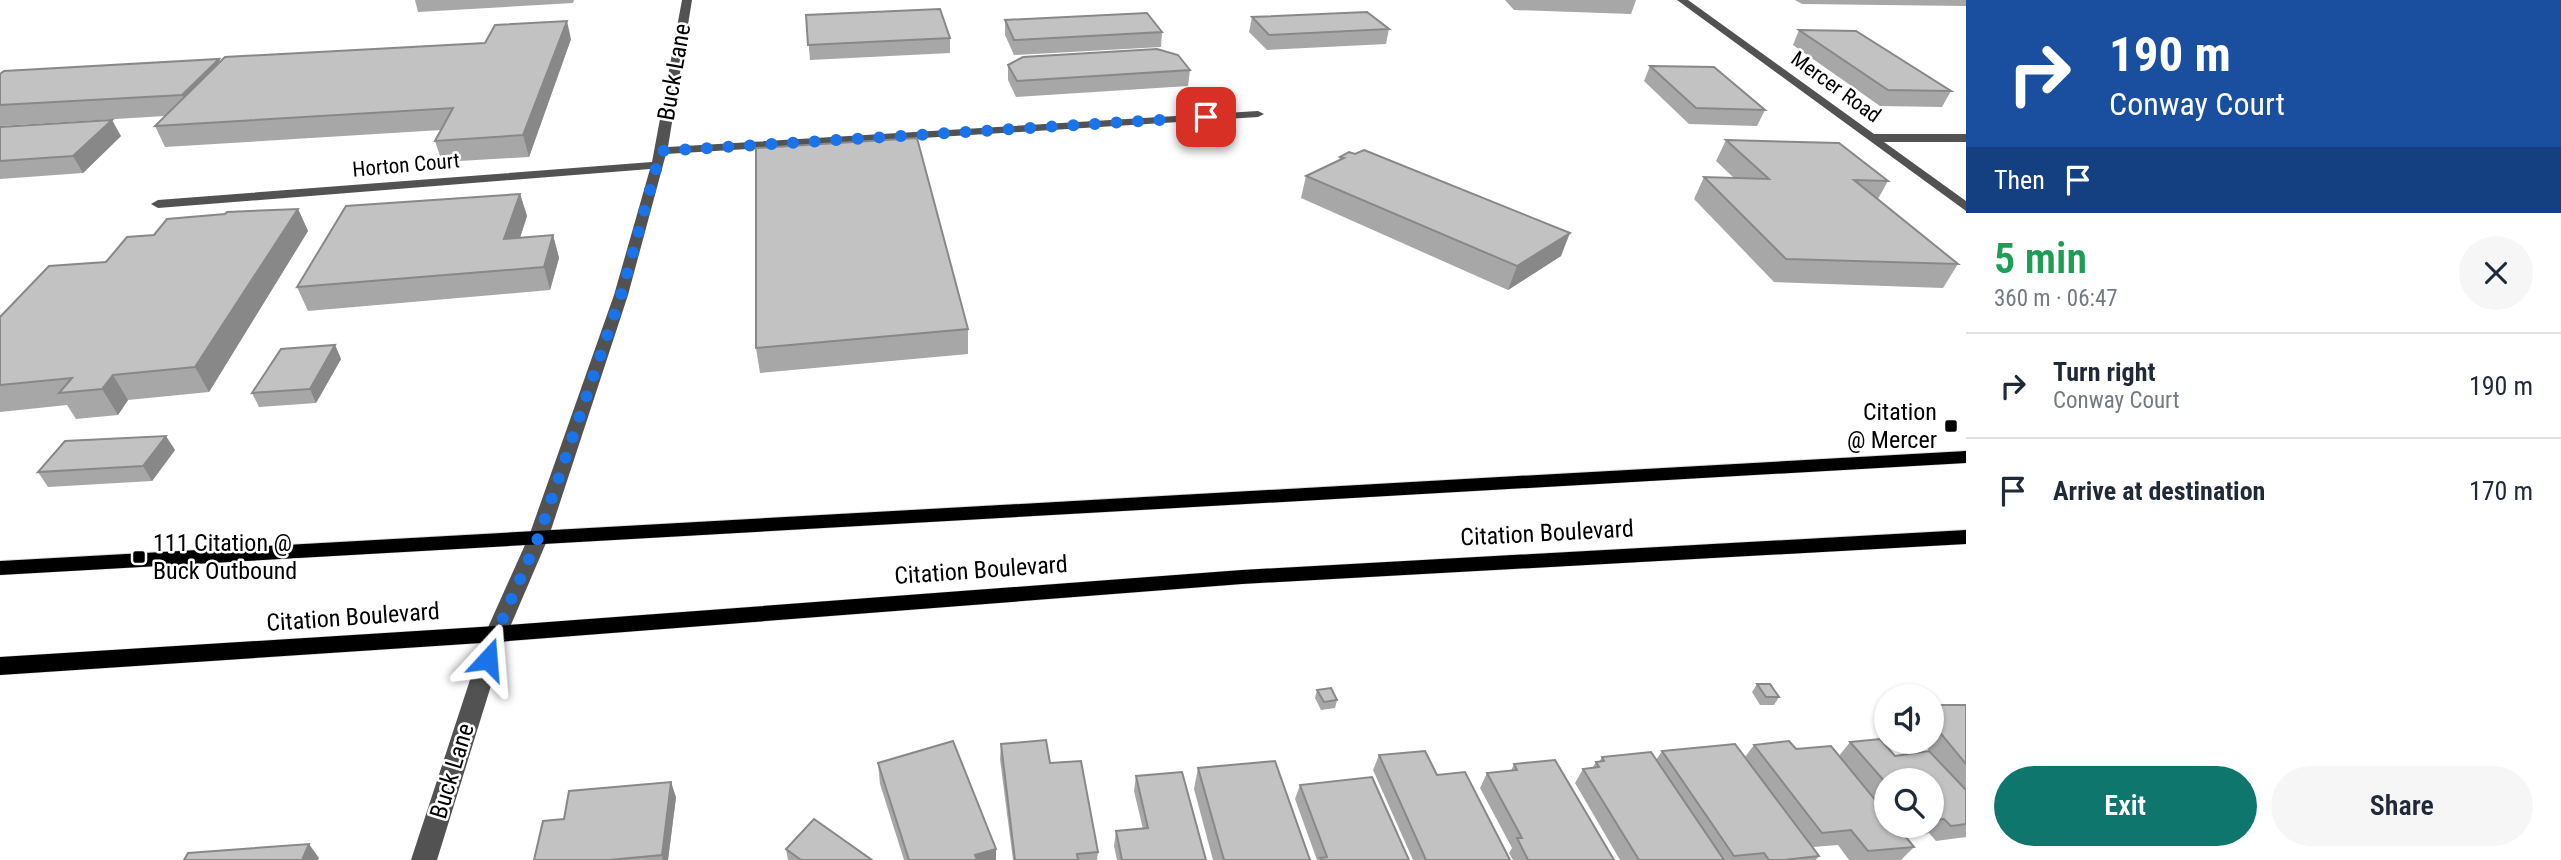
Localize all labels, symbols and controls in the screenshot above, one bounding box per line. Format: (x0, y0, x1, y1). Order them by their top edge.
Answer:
street label: Buck Lane (652, 21, 696, 123)
text: 190 m (2109, 26, 2231, 83)
icon: right (1994, 28, 2085, 119)
street label: Mercer Road (1787, 46, 1885, 128)
text: Conway Court (2109, 85, 2285, 123)
pin (1176, 87, 1236, 147)
icon: arrive (1187, 98, 1225, 136)
street label: Horton Court (351, 148, 461, 182)
icon: arrive (2059, 161, 2097, 199)
text: Then (1994, 165, 2045, 195)
text: 5 min (1994, 234, 2087, 283)
button: close (2459, 236, 2533, 310)
text: 360 m · 06:47 (1994, 285, 2118, 312)
text: Turn right (2053, 357, 2155, 387)
icon: right (1994, 367, 2032, 405)
text: 190 m (2469, 371, 2533, 401)
text: Conway Court (2053, 387, 2179, 414)
place label: Citation @ Mercer (1847, 398, 1937, 454)
marker: Citation @ Mercer (1943, 418, 1959, 434)
icon: arrive (1994, 472, 2032, 510)
text: Arrive at destination (2053, 476, 2265, 506)
text: 170 m (2469, 476, 2533, 506)
street label: Citation Boulevard (1460, 514, 1634, 552)
place label: 111 Citation @ Buck Outbound (153, 529, 297, 585)
marker: 111 Citation @ Buck Outbound (131, 549, 147, 565)
street label: Citation Boulevard (894, 550, 1068, 590)
street label: Citation Boulevard (266, 597, 440, 637)
position arrow (451, 622, 525, 696)
map controls (1874, 684, 1944, 838)
button: sound (1874, 684, 1944, 754)
street label: Buck Lane (424, 720, 480, 822)
button: Exit (1994, 766, 2257, 846)
button: Share (2271, 766, 2533, 846)
button: search (1874, 768, 1944, 838)

